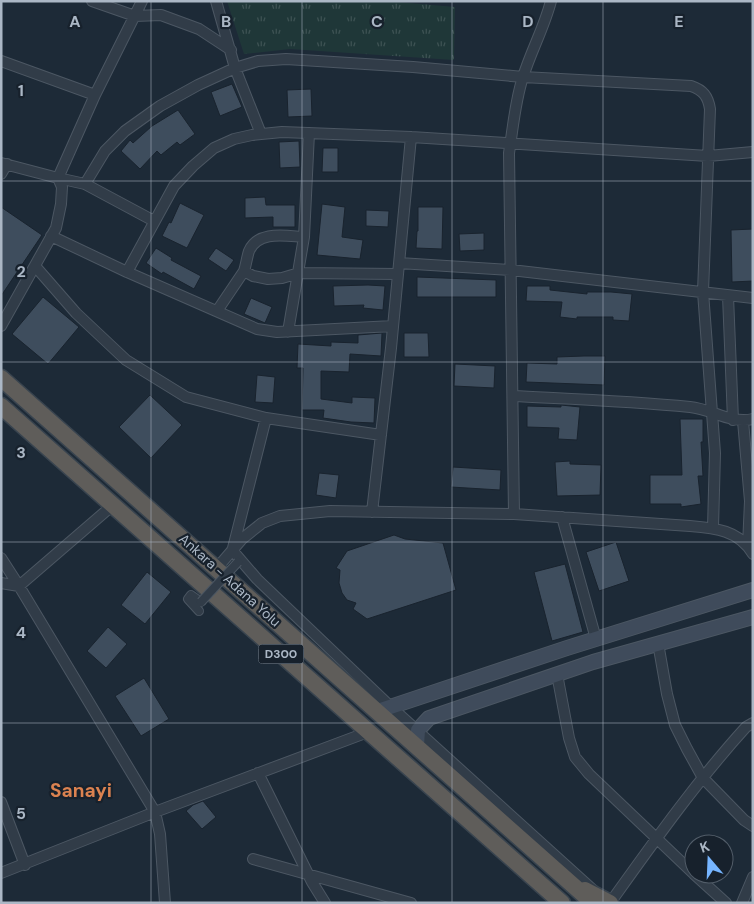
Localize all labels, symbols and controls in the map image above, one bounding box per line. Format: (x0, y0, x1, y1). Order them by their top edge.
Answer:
text: A (69, 11, 81, 32)
text: B (221, 11, 231, 32)
text: C (371, 11, 383, 32)
text: D (522, 11, 534, 32)
text: E (674, 11, 684, 32)
text: 1 (18, 80, 24, 101)
text: 2 (16, 261, 26, 282)
text: 3 (16, 442, 26, 463)
street label: Ankara - Adana Yolu (175, 530, 285, 630)
text: 4 (16, 622, 26, 643)
road number: D300 (258, 644, 304, 664)
district label: Sanayi (50, 778, 112, 803)
text: 5 (16, 803, 26, 824)
north arrow (684, 834, 734, 884)
text: K (698, 837, 712, 857)

